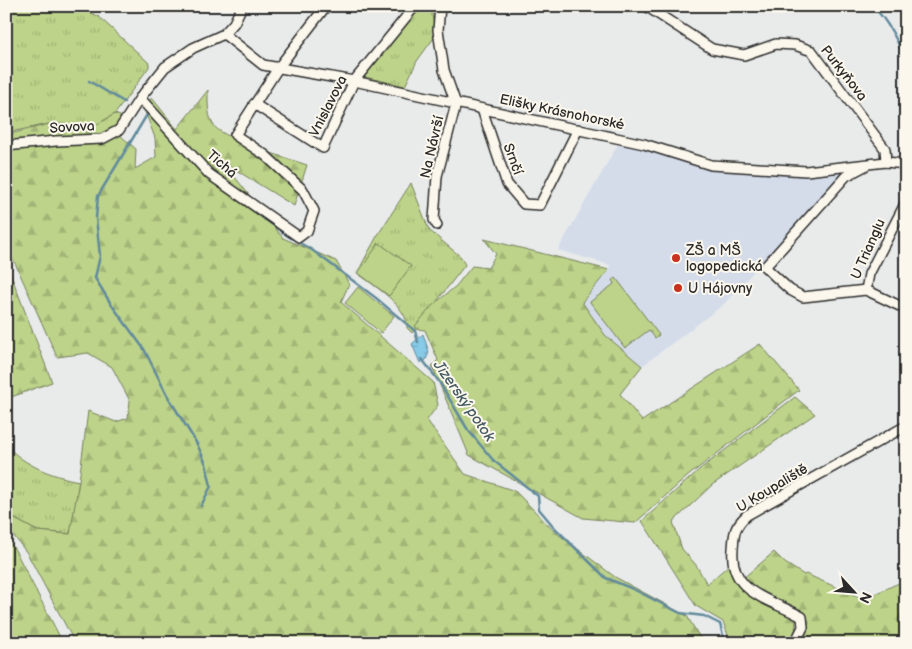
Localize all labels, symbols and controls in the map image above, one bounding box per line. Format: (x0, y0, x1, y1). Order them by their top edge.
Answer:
street label: Purkyňova (817, 42, 871, 104)
street label: Vnislavova (305, 72, 351, 140)
street label: Elišky Krásnohorské (498, 90, 626, 134)
street label: Na Návrší (417, 113, 448, 180)
street label: Sovova (49, 117, 95, 137)
street label: Srnčí (499, 141, 527, 178)
street label: Tichá (203, 146, 241, 182)
street label: U Trianglu (847, 216, 889, 282)
place label: ZŠ a MŠ logopedická (685, 241, 763, 275)
marker: ZŠ a MŠ logopedická (670, 252, 682, 264)
place label: U Hájovny (688, 280, 753, 297)
marker: U Hájovny (672, 282, 684, 294)
water label: Jizerský potok (428, 356, 499, 446)
street label: U Koupaliště (733, 460, 811, 516)
north arrow (830, 566, 880, 616)
text: N (855, 589, 875, 606)

